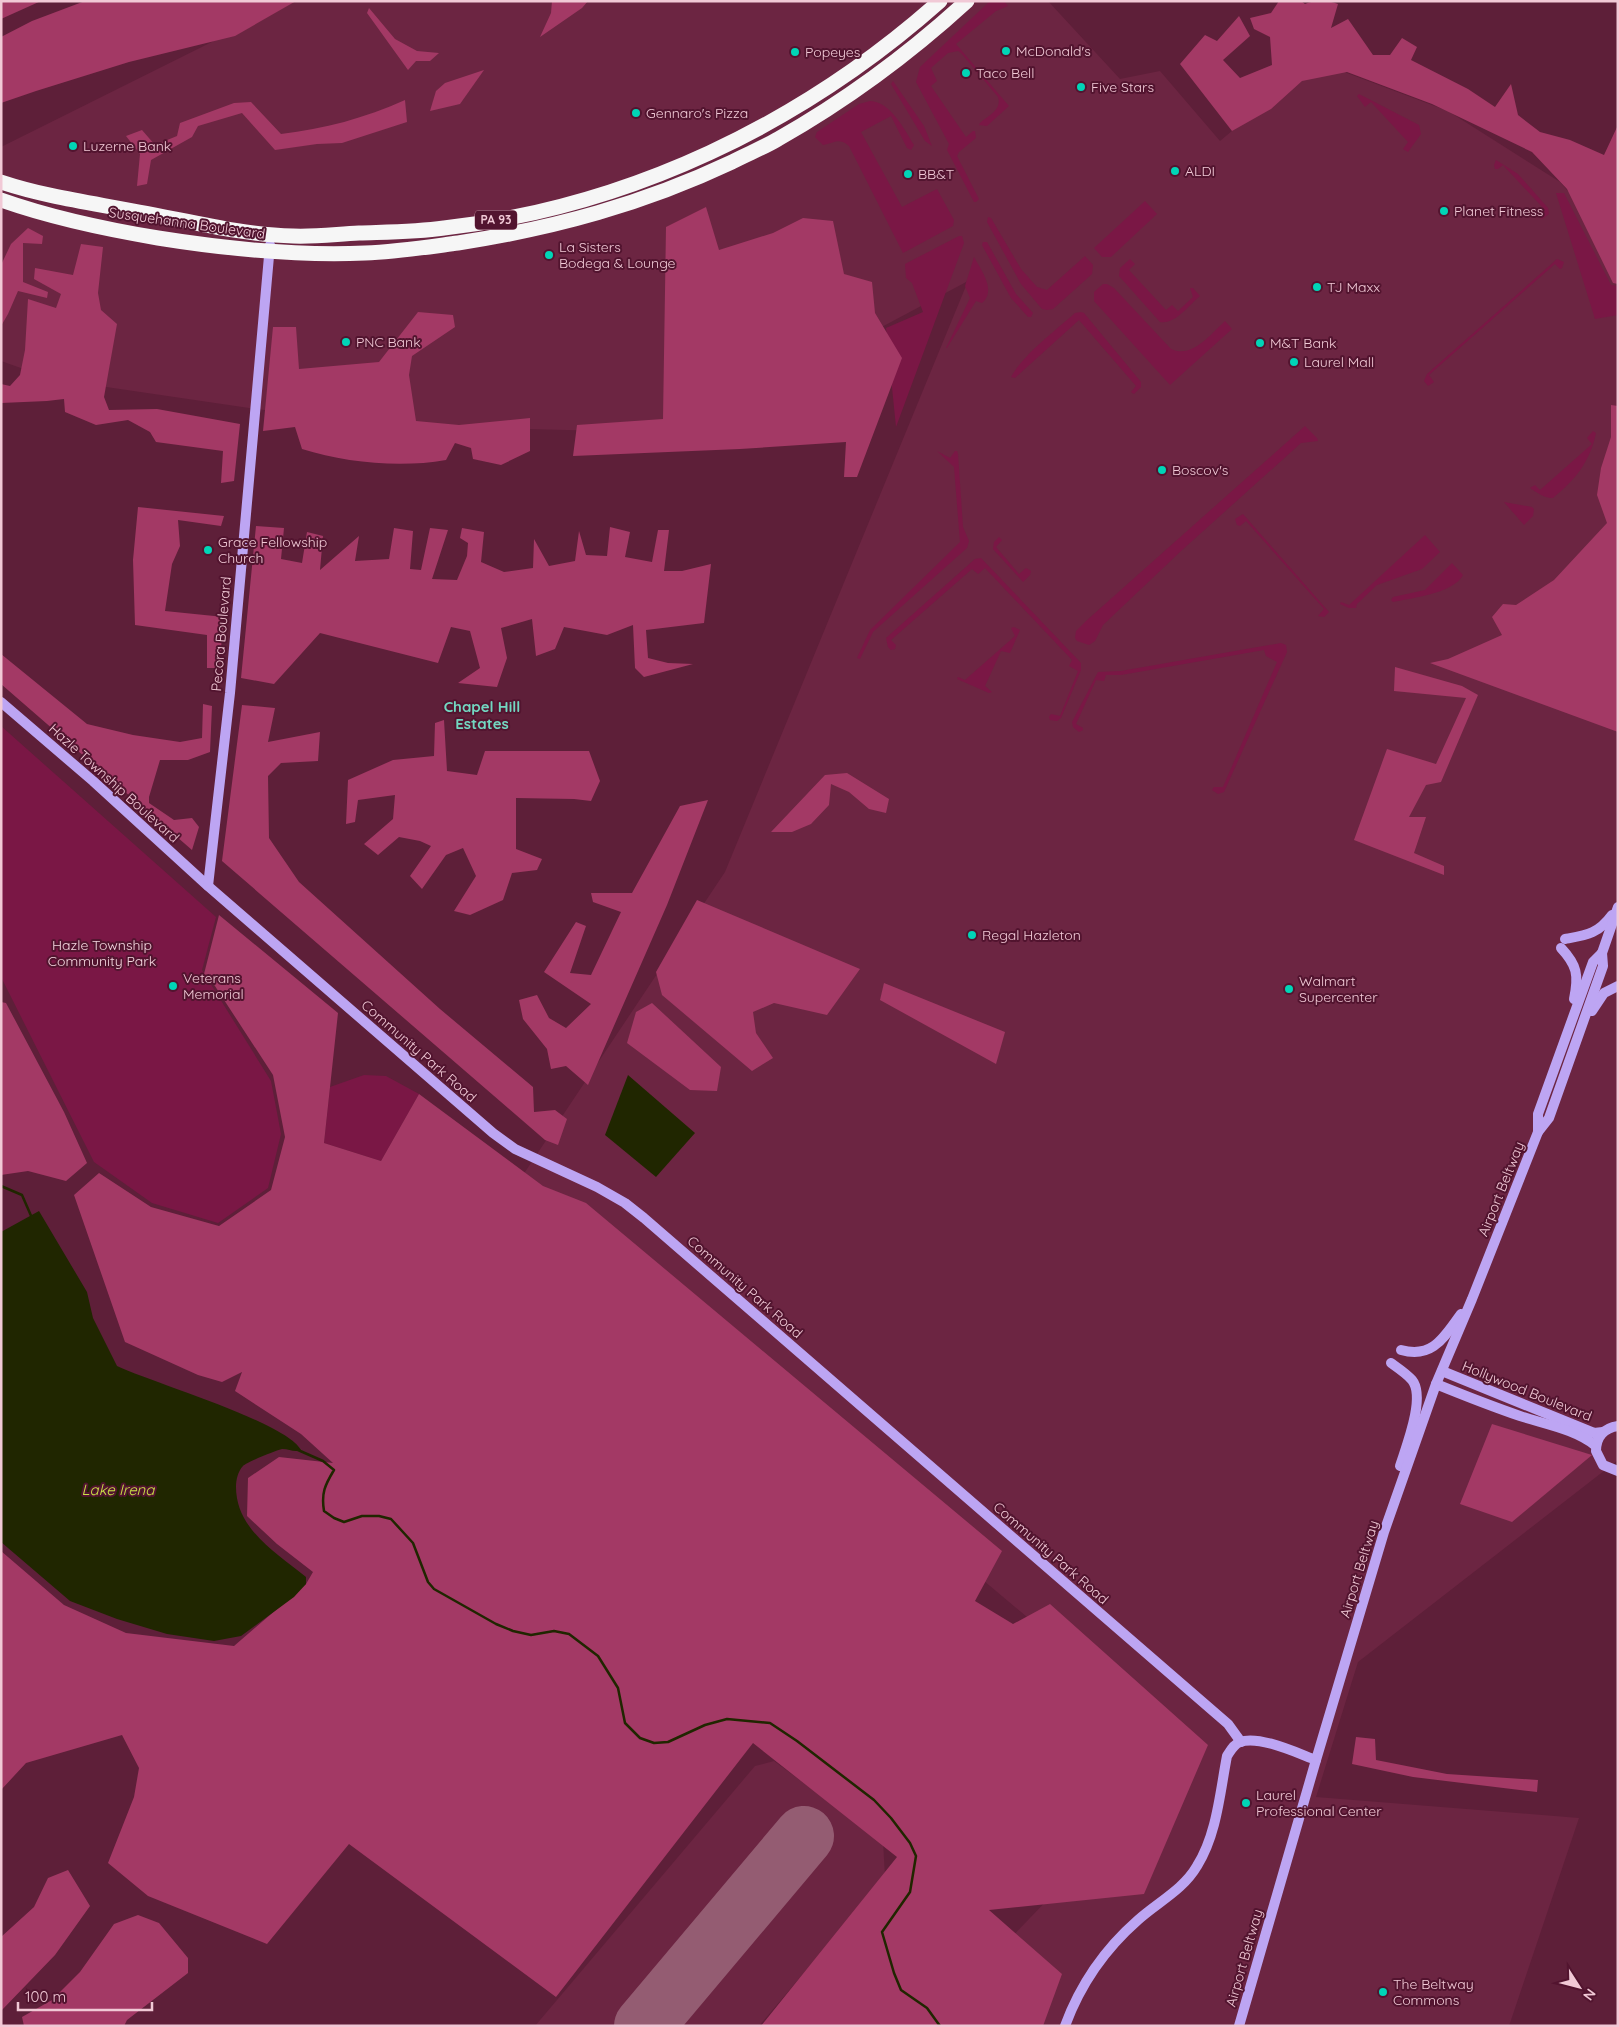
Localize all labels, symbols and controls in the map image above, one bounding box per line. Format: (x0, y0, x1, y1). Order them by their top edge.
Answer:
place label: McDonald's (1016, 42, 1091, 60)
place label: Popeyes (805, 43, 860, 61)
marker: McDonald's (1000, 45, 1012, 57)
marker: Popeyes (789, 46, 801, 58)
place label: Taco Bell (976, 64, 1035, 82)
marker: Taco Bell (960, 67, 972, 79)
place label: Five Stars (1091, 78, 1154, 96)
marker: Five Stars (1075, 81, 1087, 93)
place label: Gennaro's Pizza (646, 104, 748, 122)
marker: Gennaro's Pizza (630, 107, 642, 119)
place label: Luzerne Bank (83, 137, 171, 155)
marker: Luzerne Bank (67, 140, 79, 152)
place label: ALDI (1185, 162, 1215, 180)
place label: BB&T (918, 165, 954, 183)
marker: ALDI (1169, 165, 1181, 177)
marker: BB&T (902, 168, 914, 180)
place label: Planet Fitness (1454, 202, 1543, 220)
street label: Susquehanna Boulevard (108, 203, 266, 243)
marker: Planet Fitness (1438, 205, 1450, 217)
road number: PA 93 (475, 210, 517, 230)
place label: La Sisters Bodega & Lounge (559, 238, 676, 272)
marker: La Sisters Bodega & Lounge (543, 249, 555, 261)
place label: TJ Maxx (1327, 278, 1380, 296)
marker: TJ Maxx (1311, 281, 1323, 293)
place label: PNC Bank (356, 333, 421, 351)
place label: M&T Bank (1270, 334, 1337, 352)
marker: PNC Bank (340, 336, 352, 348)
marker: M&T Bank (1254, 337, 1266, 349)
place label: Laurel Mall (1304, 353, 1374, 371)
marker: Laurel Mall (1288, 356, 1300, 368)
place label: Boscov's (1172, 461, 1228, 479)
marker: Boscov's (1156, 464, 1168, 476)
place label: Grace Fellowship Church (218, 533, 327, 567)
marker: Grace Fellowship Church (202, 544, 214, 556)
street label: Pecora Boulevard (207, 576, 235, 692)
district label: Chapel Hill Estates (444, 697, 520, 733)
street label: Hazle Township Boulevard (45, 720, 183, 846)
place label: Regal Hazleton (982, 926, 1081, 944)
marker: Regal Hazleton (966, 929, 978, 941)
park label: Hazle Township Community Park (48, 936, 156, 970)
place label: Veterans Memorial (183, 969, 244, 1003)
place label: Walmart Supercenter (1299, 972, 1378, 1006)
marker: Veterans Memorial (167, 980, 179, 992)
marker: Walmart Supercenter (1283, 983, 1295, 995)
street label: Community Park Road (358, 996, 480, 1106)
street label: Airport Beltway (1474, 1139, 1528, 1239)
street label: Community Park Road (684, 1232, 806, 1342)
street label: Hollywood Boulevard (1459, 1357, 1595, 1425)
water label: Lake Irena (82, 1480, 155, 1499)
street label: Community Park Road (990, 1498, 1112, 1608)
street label: Airport Beltway (1336, 1518, 1382, 1620)
place label: Laurel Professional Center (1256, 1786, 1382, 1820)
marker: Laurel Professional Center (1240, 1797, 1252, 1809)
street label: Airport Beltway (1221, 1907, 1267, 2009)
north arrow (1554, 1962, 1604, 2012)
place label: The Beltway Commons (1393, 1975, 1474, 2009)
scale bar (18, 1980, 151, 2012)
text: N (1579, 1985, 1600, 2004)
marker: The Beltway Commons (1377, 1986, 1389, 1998)
text: 100 m (25, 1987, 66, 2006)

